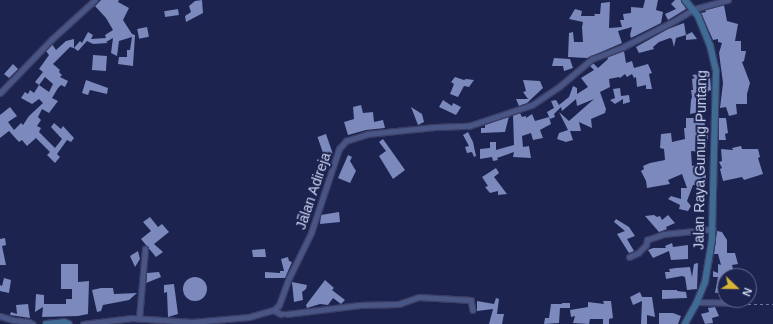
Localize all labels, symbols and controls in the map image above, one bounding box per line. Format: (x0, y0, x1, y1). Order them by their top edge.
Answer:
street label: Jalan Raya Gunung Puntang (690, 70, 710, 250)
street label: Jalan Adireja (292, 150, 334, 232)
north arrow (717, 268, 757, 308)
text: N (740, 286, 754, 298)

